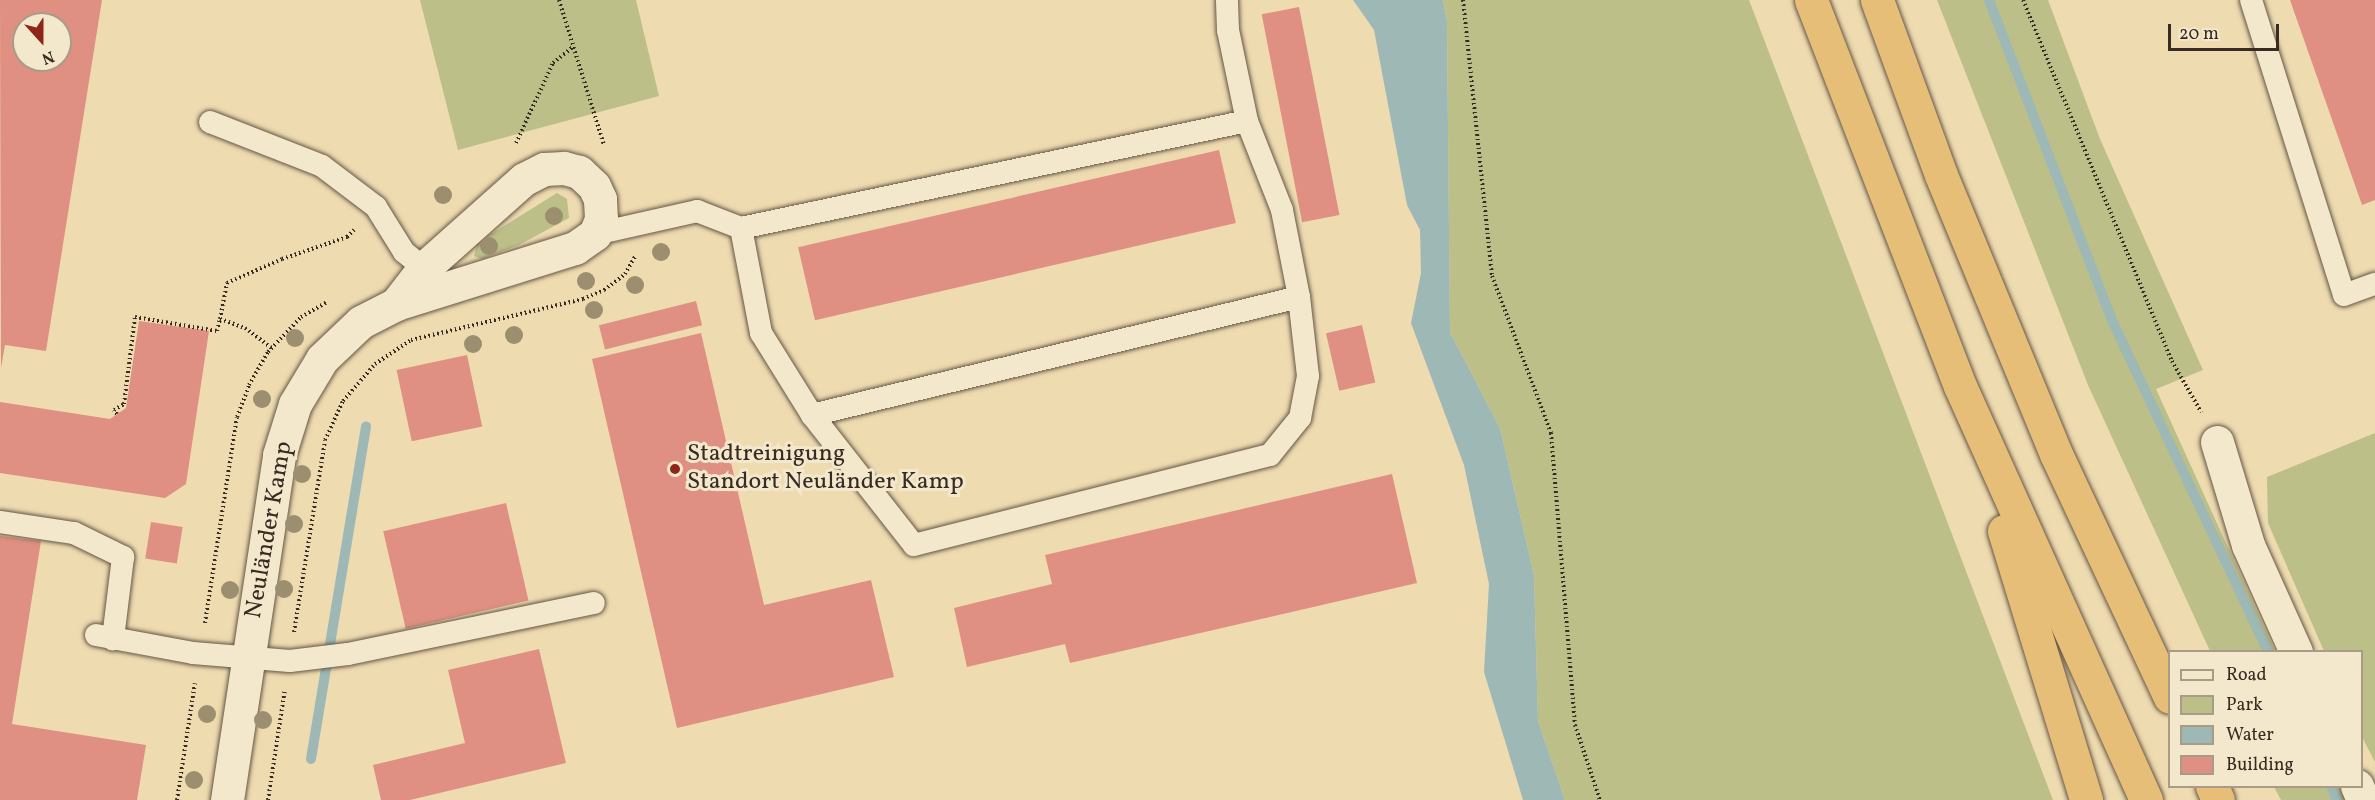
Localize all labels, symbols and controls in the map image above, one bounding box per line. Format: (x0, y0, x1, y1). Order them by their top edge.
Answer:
north arrow (12, 12, 72, 72)
scale bar (2171, 12, 2282, 50)
text: 20 m (2179, 22, 2219, 47)
text: N (38, 45, 57, 69)
street label: Neuländer Kamp (240, 439, 300, 621)
place label: Stadtreinigung Standort Neuländer Kamp (687, 441, 964, 497)
marker: Stadtreinigung Standort Neuländer Kamp (668, 462, 682, 476)
legend (2168, 650, 2363, 788)
text: Road (2226, 663, 2267, 688)
text: Park (2226, 693, 2263, 718)
text: Water (2226, 723, 2274, 748)
text: Building (2226, 753, 2294, 778)

